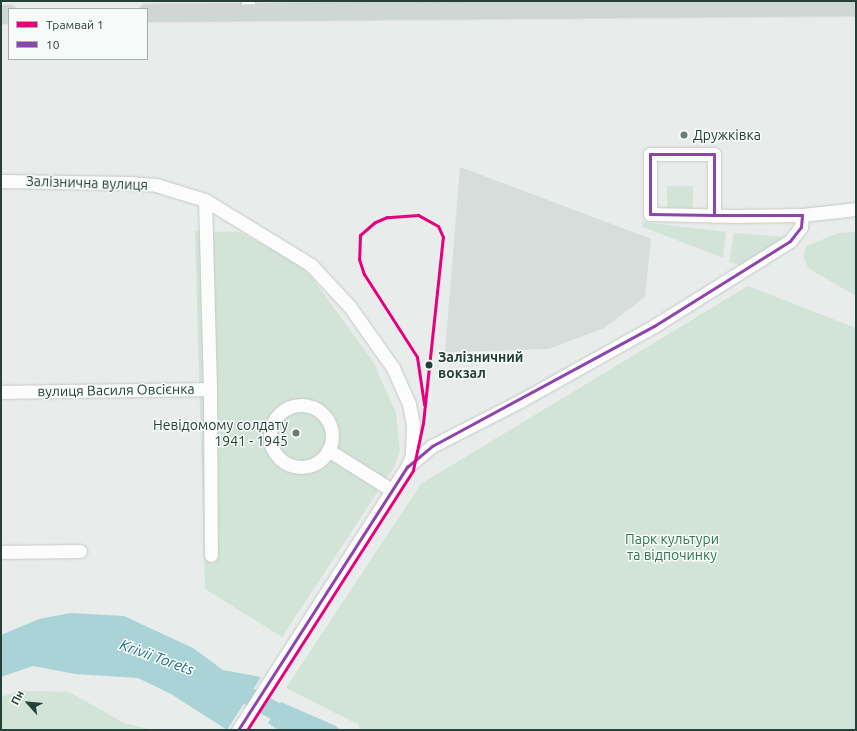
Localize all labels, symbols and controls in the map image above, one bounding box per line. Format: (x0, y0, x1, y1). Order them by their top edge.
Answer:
legend (8, 8, 148, 60)
text: Трамвай 1 (46, 18, 104, 31)
text: 10 (46, 38, 60, 51)
place label: Дружківка (693, 127, 761, 143)
marker: Дружківка (678, 129, 690, 141)
street label: Залізнична вулиця (26, 172, 148, 194)
place label: Залізничний вокзал (438, 349, 523, 382)
marker: Залізничний вокзал (423, 359, 435, 371)
street label: вулиця Василя Овсієнка (37, 380, 195, 400)
place label: Невідомому солдату 1941 - 1945 (153, 417, 288, 450)
marker: Невідомому солдату 1941 - 1945 (291, 428, 301, 438)
park label: Парк культури та відпочинку (625, 531, 719, 564)
water label: Krivii Torets (117, 635, 197, 679)
north arrow (8, 683, 48, 723)
text: Пн (9, 688, 26, 707)

